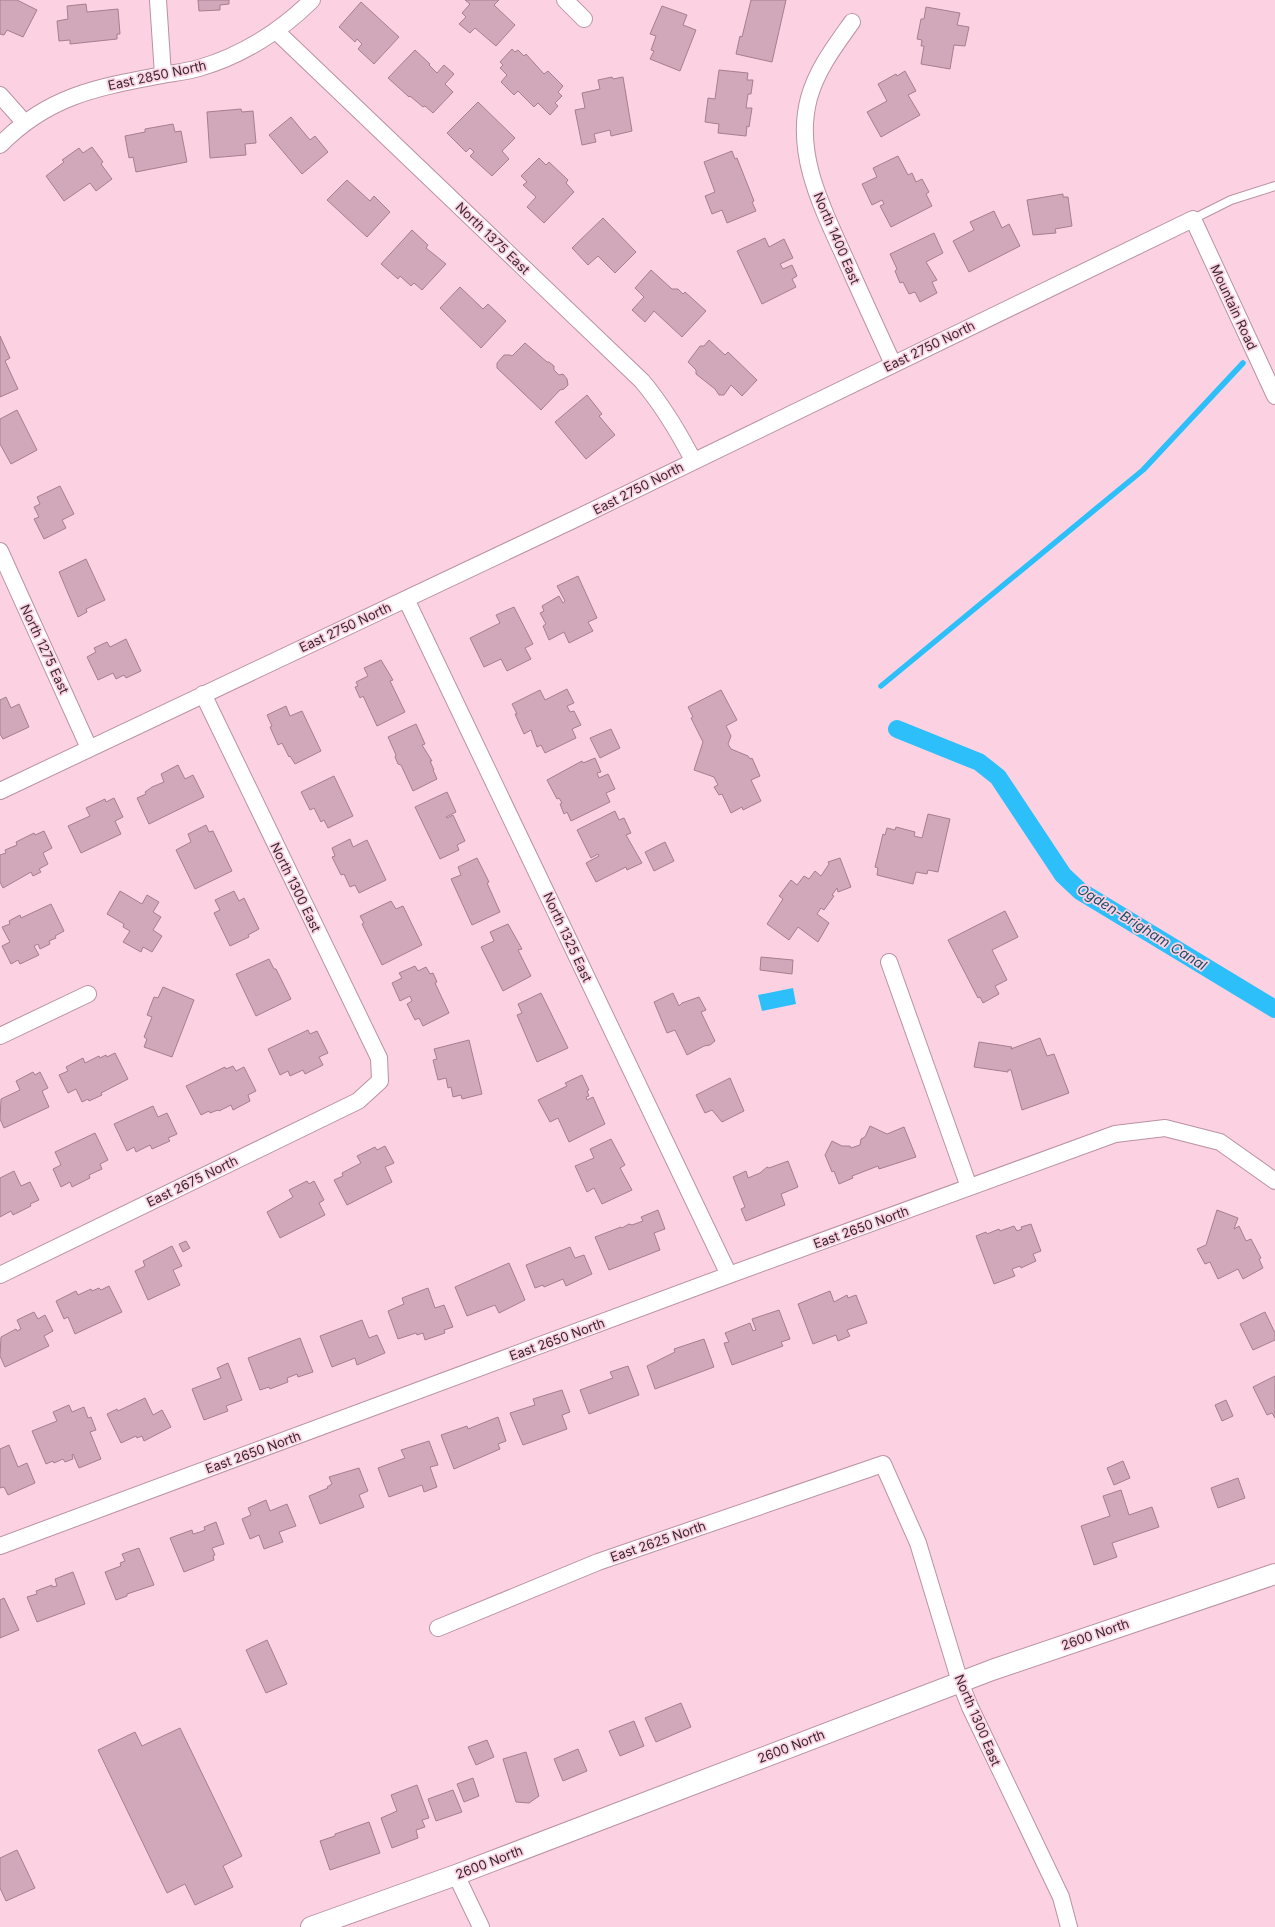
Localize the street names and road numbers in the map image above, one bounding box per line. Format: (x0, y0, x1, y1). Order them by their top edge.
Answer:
street label: East 2850 North (106, 57, 208, 93)
street label: North 1400 East (810, 190, 864, 286)
street label: North 1375 East (453, 199, 533, 277)
street label: Mountain Road (1207, 262, 1261, 352)
street label: East 2750 North (881, 317, 977, 375)
street label: East 2750 North (590, 458, 686, 518)
street label: East 2750 North (297, 599, 393, 655)
street label: North 1275 East (17, 602, 73, 696)
street label: North 1300 East (267, 840, 325, 934)
street label: North 1325 East (540, 890, 596, 984)
street label: East 2675 North (144, 1152, 240, 1210)
street label: East 2650 North (811, 1202, 911, 1252)
street label: East 2650 North (507, 1314, 607, 1364)
street label: East 2650 North (203, 1427, 303, 1477)
street label: East 2625 North (608, 1517, 708, 1565)
street label: 2600 North (1059, 1615, 1131, 1653)
street label: North 1300 East (952, 1672, 1004, 1768)
street label: 2600 North (755, 1726, 827, 1766)
street label: 2600 North (453, 1842, 525, 1882)

